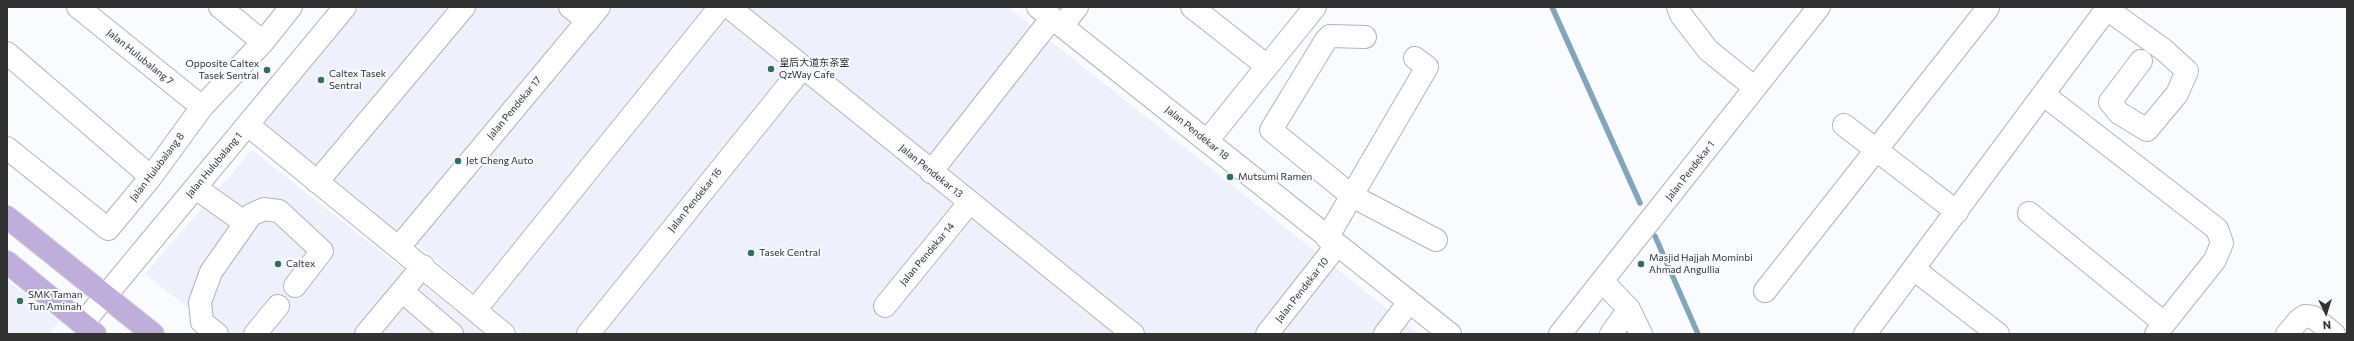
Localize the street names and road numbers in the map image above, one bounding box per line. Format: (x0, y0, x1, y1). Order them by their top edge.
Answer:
street label: Jalan Hulubalang 7 (104, 27, 176, 87)
street label: Jalan Pendekar 17 (484, 74, 544, 142)
street label: Jalan Pendekar 18 (1163, 104, 1231, 162)
street label: Jalan Hulubalang 8 (127, 130, 187, 204)
street label: Jalan Hulubalang 1 (183, 130, 245, 200)
street label: Jalan Pendekar 1 (1663, 139, 1717, 203)
street label: Jalan Pendekar 13 (897, 142, 965, 200)
street label: Jalan Pendekar 16 (666, 166, 724, 234)
street label: Jalan Pendekar 14 (897, 220, 957, 288)
street label: Jalan Pendekar 10 (1273, 255, 1331, 325)

